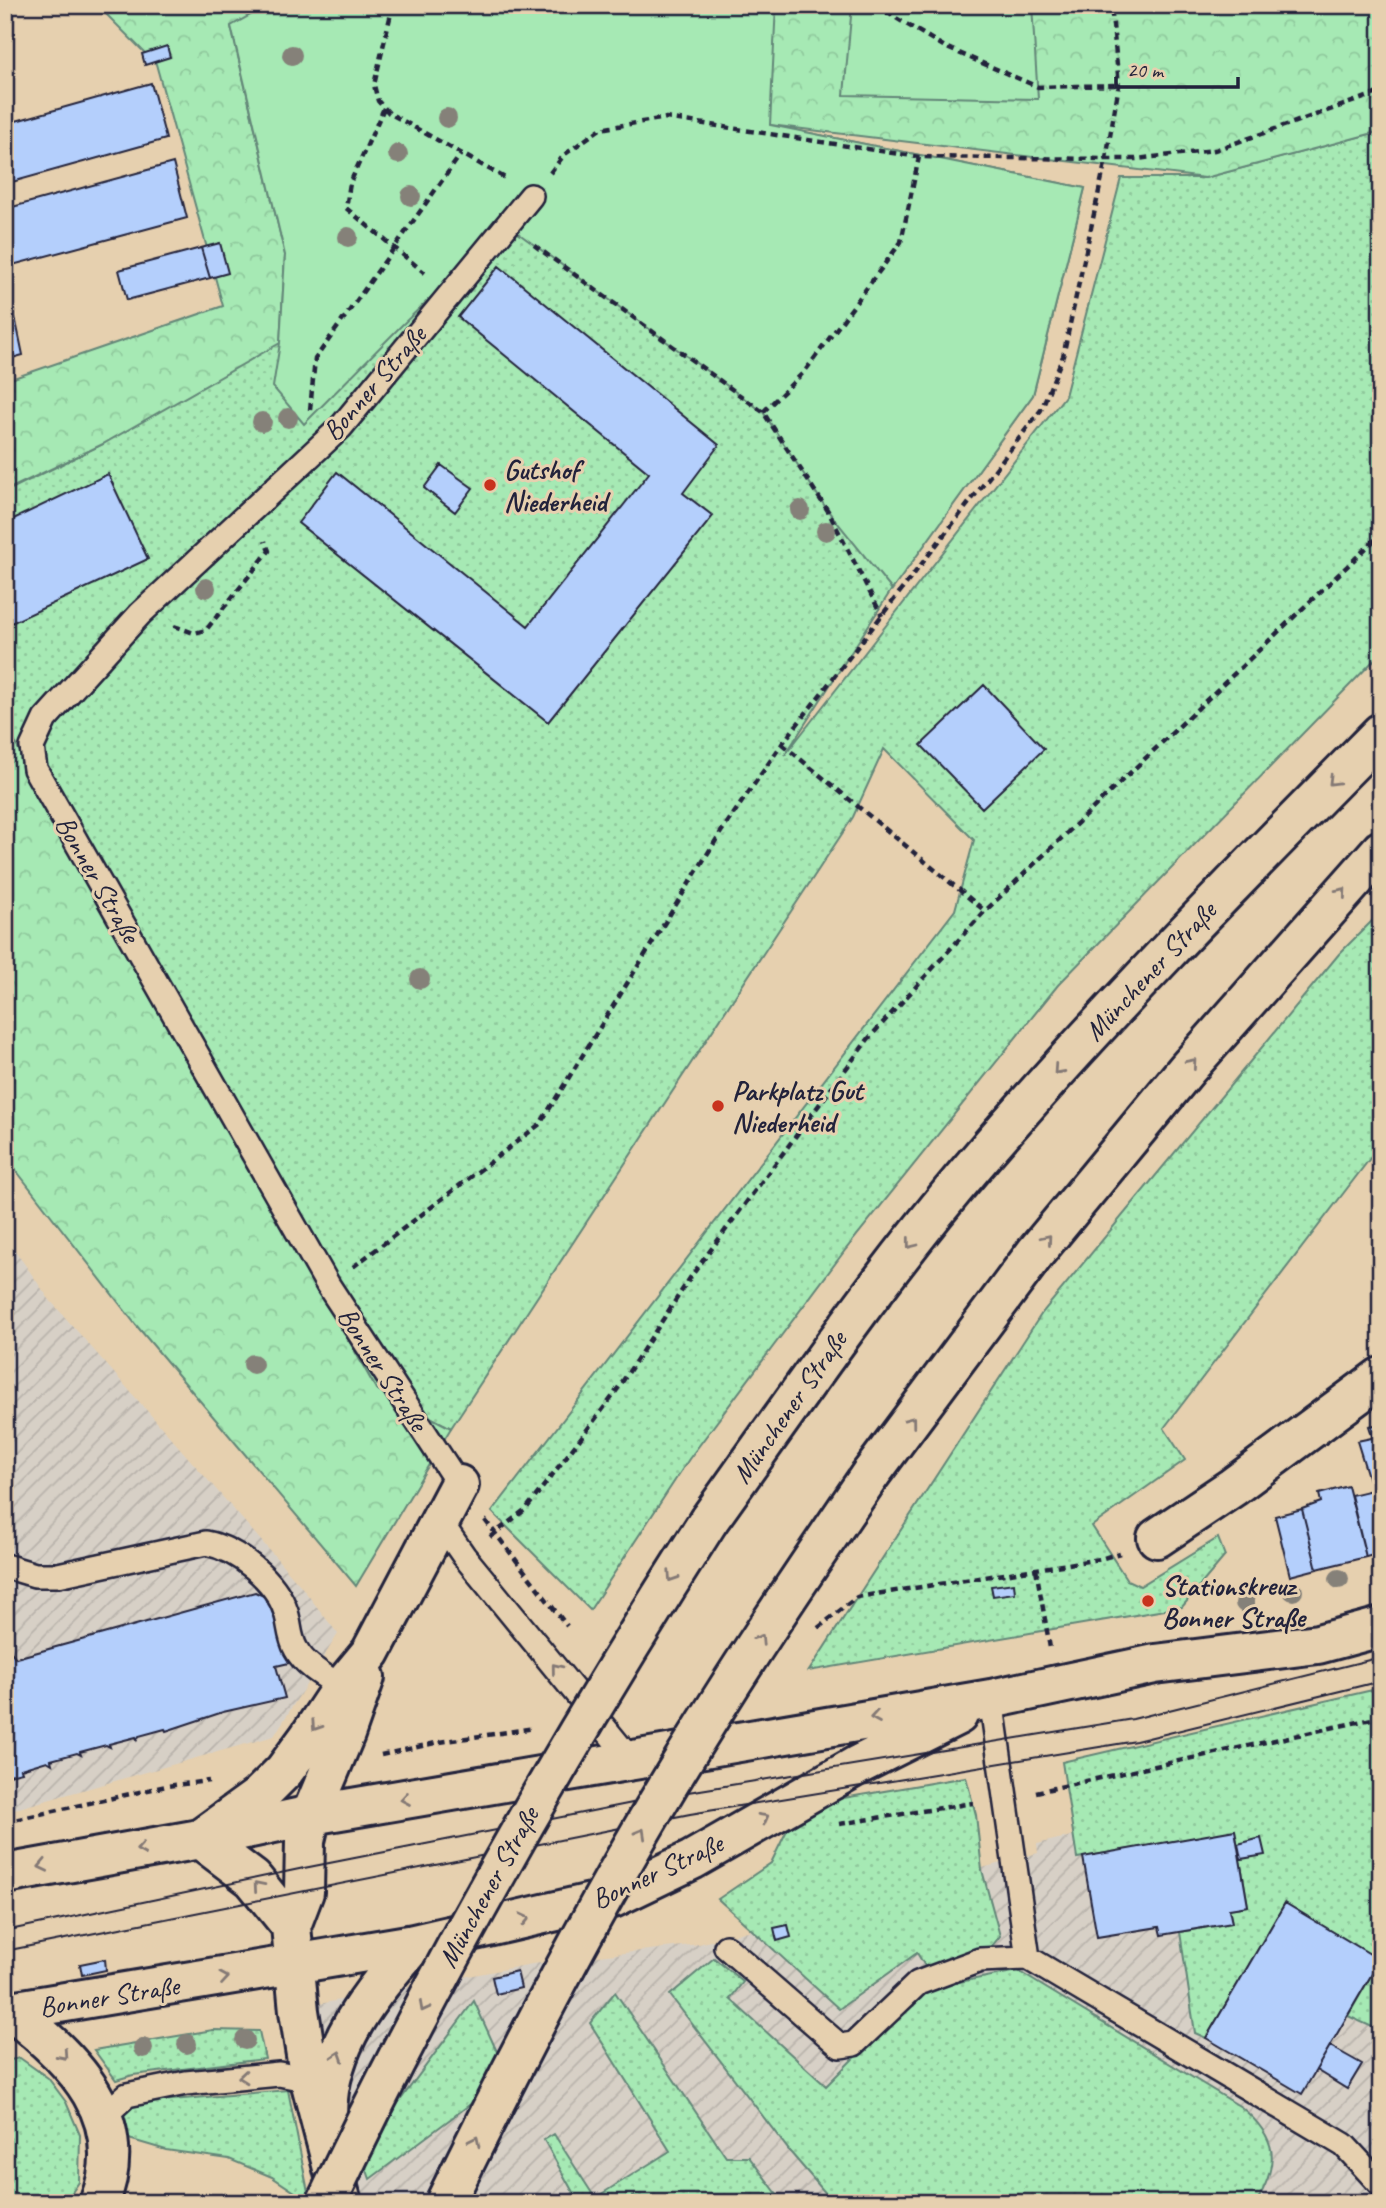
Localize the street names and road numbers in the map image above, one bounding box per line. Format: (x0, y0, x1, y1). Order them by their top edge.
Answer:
street label: Bonner Straße (315, 317, 435, 448)
street label: Bonner Straße (48, 809, 149, 950)
street label: Münchener Straße (1077, 893, 1225, 1048)
street label: Bonner Straße (330, 1300, 437, 1439)
street label: Münchener Straße (724, 1323, 855, 1490)
street label: Münchener Straße (430, 1799, 547, 1973)
street label: Bonner Straße (586, 1825, 730, 1917)
street label: Bonner Straße (37, 1967, 183, 2024)

